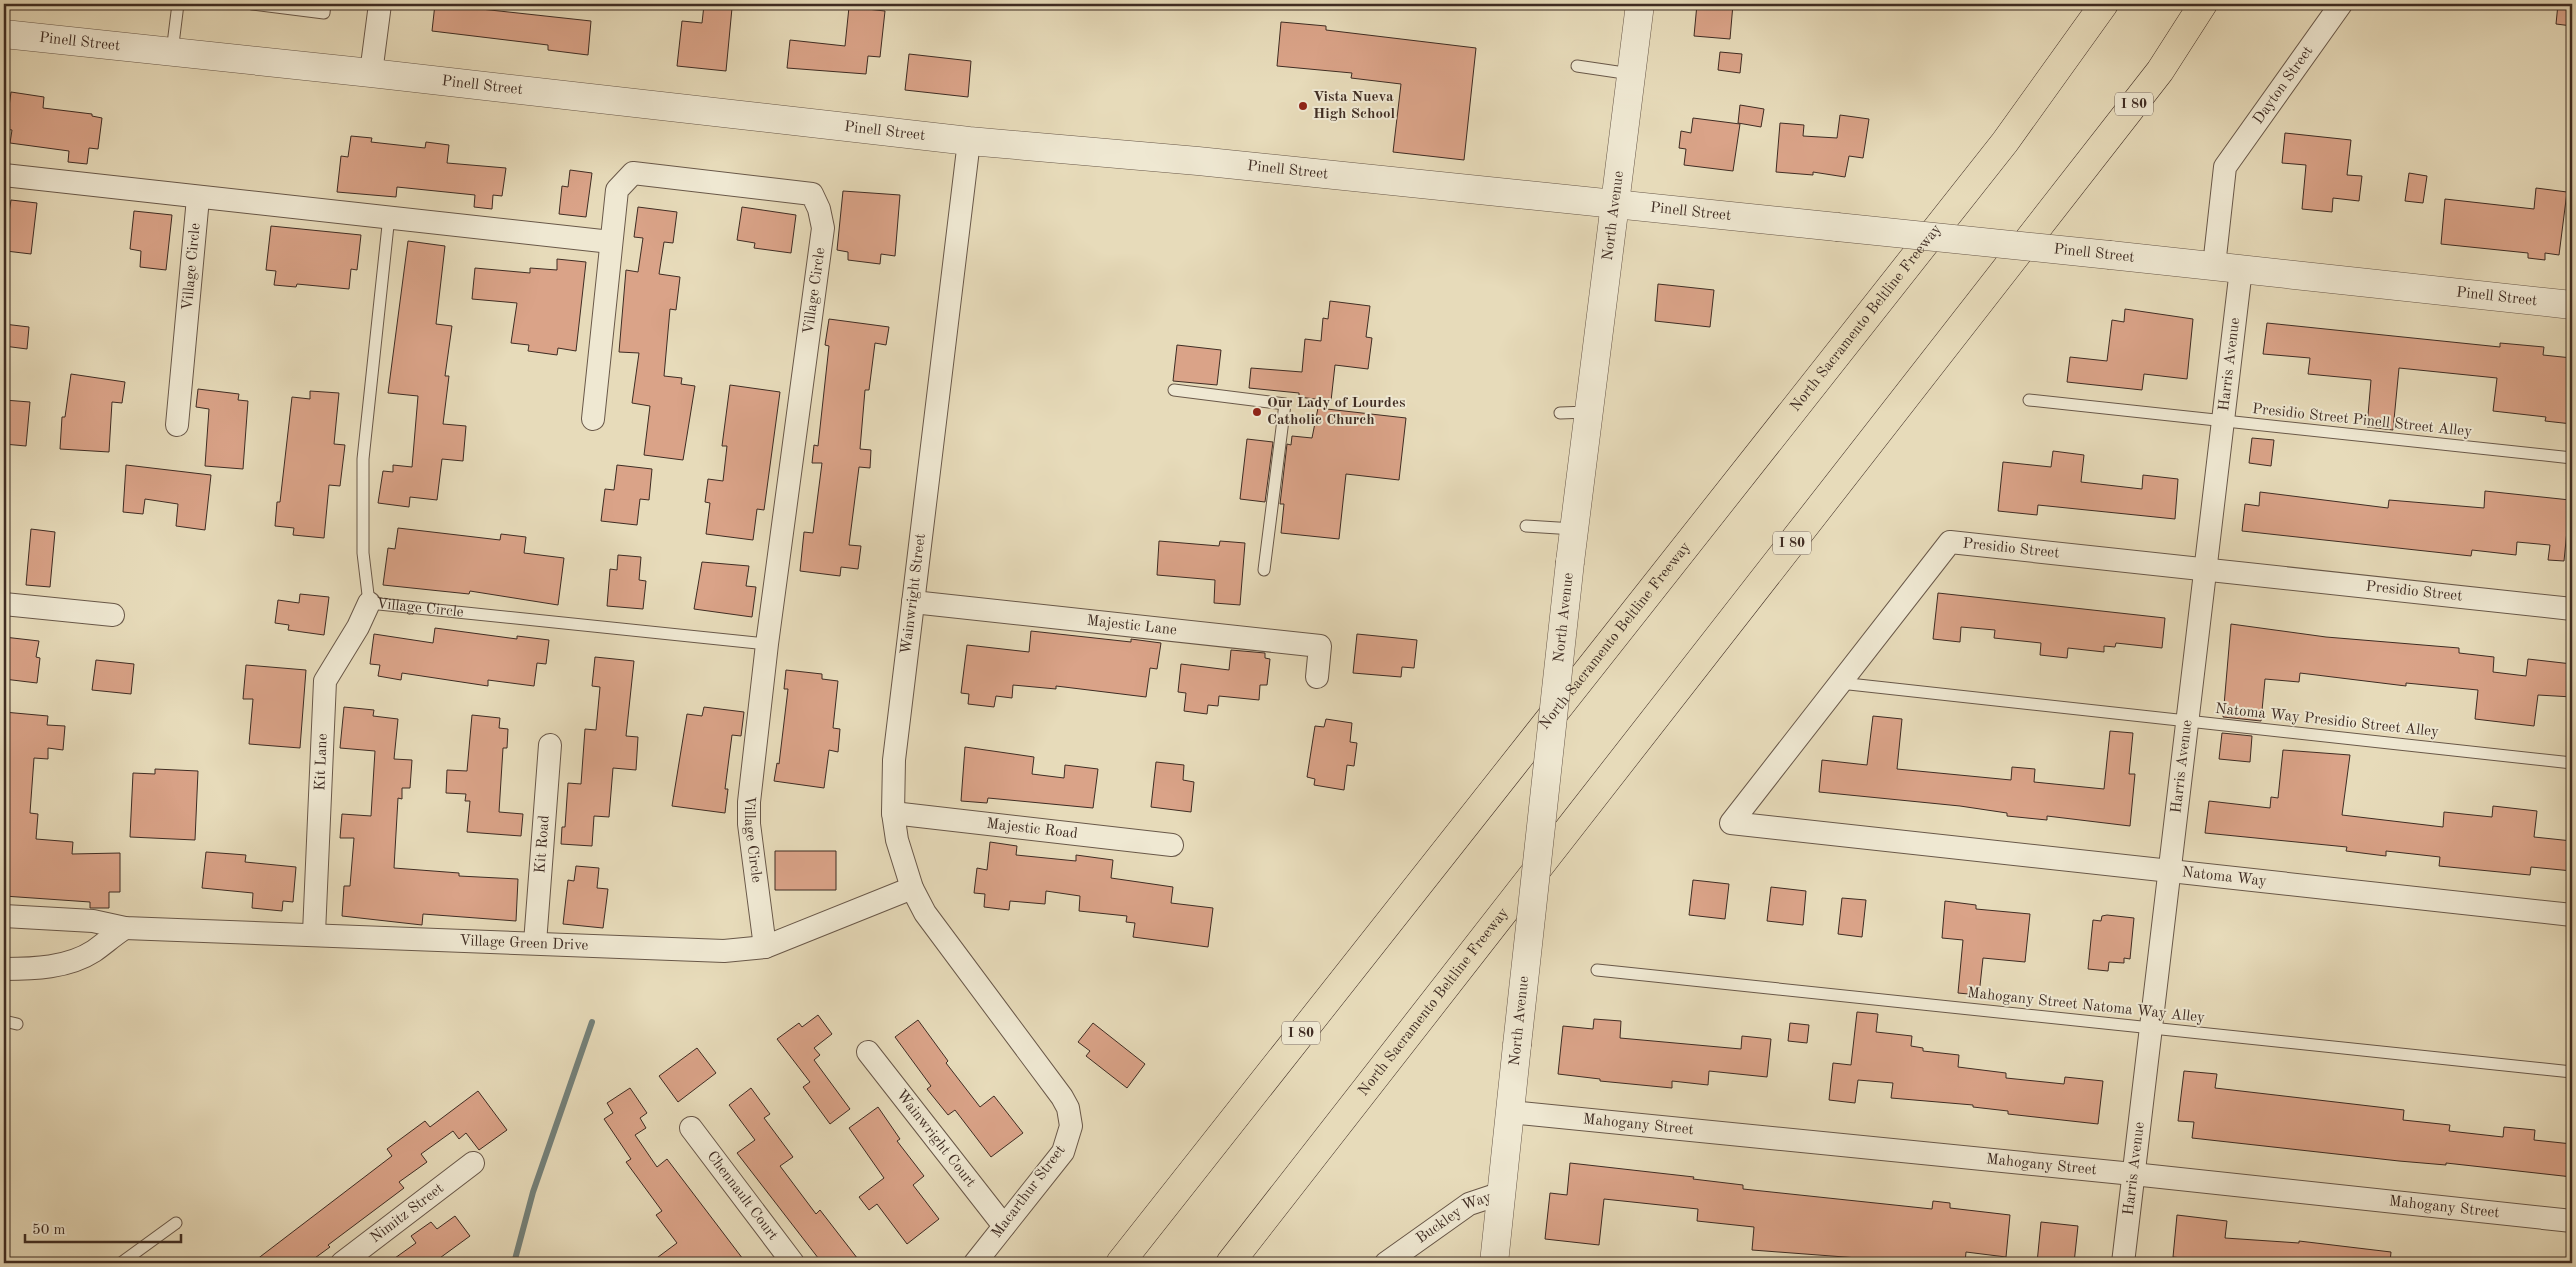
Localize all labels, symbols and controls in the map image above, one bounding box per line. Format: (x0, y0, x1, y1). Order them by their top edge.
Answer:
street label: Pinell Street (38, 30, 121, 54)
street label: Dayton Street (2251, 44, 2316, 127)
street label: Pinell Street (441, 74, 524, 98)
place label: Vista Nueva High School (1313, 90, 1396, 122)
road number: I 80 (2115, 92, 2153, 116)
marker: Vista Nueva High School (1297, 100, 1309, 112)
street label: Pinell Street (843, 119, 926, 143)
street label: Pinell Street (1246, 159, 1329, 182)
street label: North Avenue (1600, 170, 1627, 262)
street label: Pinell Street (1649, 200, 1732, 224)
street label: Village Circle (180, 222, 203, 311)
street label: North Sacramento Beltline Freeway (1788, 222, 1944, 414)
street label: Pinell Street (2053, 242, 2135, 266)
street label: Village Circle (801, 247, 829, 335)
street label: Pinell Street (2455, 285, 2538, 309)
street label: Harris Avenue (2217, 317, 2243, 412)
place label: Our Lady of Lourdes Catholic Church (1267, 396, 1405, 428)
street label: Presidio Street Pinell Street Alley (2251, 402, 2473, 440)
marker: Our Lady of Lourdes Catholic Church (1251, 406, 1263, 418)
road number: I 80 (1773, 532, 1811, 554)
street label: Wainwright Street (899, 533, 929, 655)
street label: Presidio Street (1962, 536, 2060, 562)
street label: North Sacramento Beltline Freeway (1537, 539, 1693, 732)
street label: North Avenue (1552, 572, 1576, 663)
street label: Presidio Street (2365, 579, 2463, 605)
street label: Village Circle (376, 596, 464, 620)
street label: Majestic Lane (1086, 613, 1178, 638)
street label: Natoma Way Presidio Street Alley (2214, 702, 2440, 740)
street label: Harris Avenue (2169, 719, 2195, 814)
street label: Kit Lane (313, 733, 330, 791)
street label: Village Circle (741, 795, 764, 884)
street label: Kit Road (533, 814, 552, 874)
street label: Majestic Road (986, 816, 1079, 842)
street label: Natoma Way (2181, 865, 2267, 889)
street label: North Sacramento Beltline Freeway (1356, 905, 1511, 1099)
street label: Village Green Drive (459, 933, 589, 953)
street label: North Avenue (1508, 975, 1532, 1067)
street label: Mahogany Street Natoma Way Alley (1966, 986, 2206, 1026)
road number: I 80 (1282, 1021, 1320, 1044)
street label: Wainwright Court (893, 1087, 978, 1190)
street label: Mahogany Street (1582, 1112, 1694, 1138)
street label: Harris Avenue (2121, 1121, 2147, 1216)
street label: Macarthur Street (989, 1143, 1069, 1241)
street label: Chennault Court (704, 1148, 781, 1243)
street label: Mahogany Street (1985, 1152, 2097, 1178)
street label: Nimitz Street (368, 1181, 447, 1246)
street label: Buckley Way (1414, 1190, 1493, 1246)
street label: Mahogany Street (2388, 1194, 2500, 1221)
scale bar (25, 1212, 181, 1244)
text: 50 m (32, 1223, 66, 1238)

